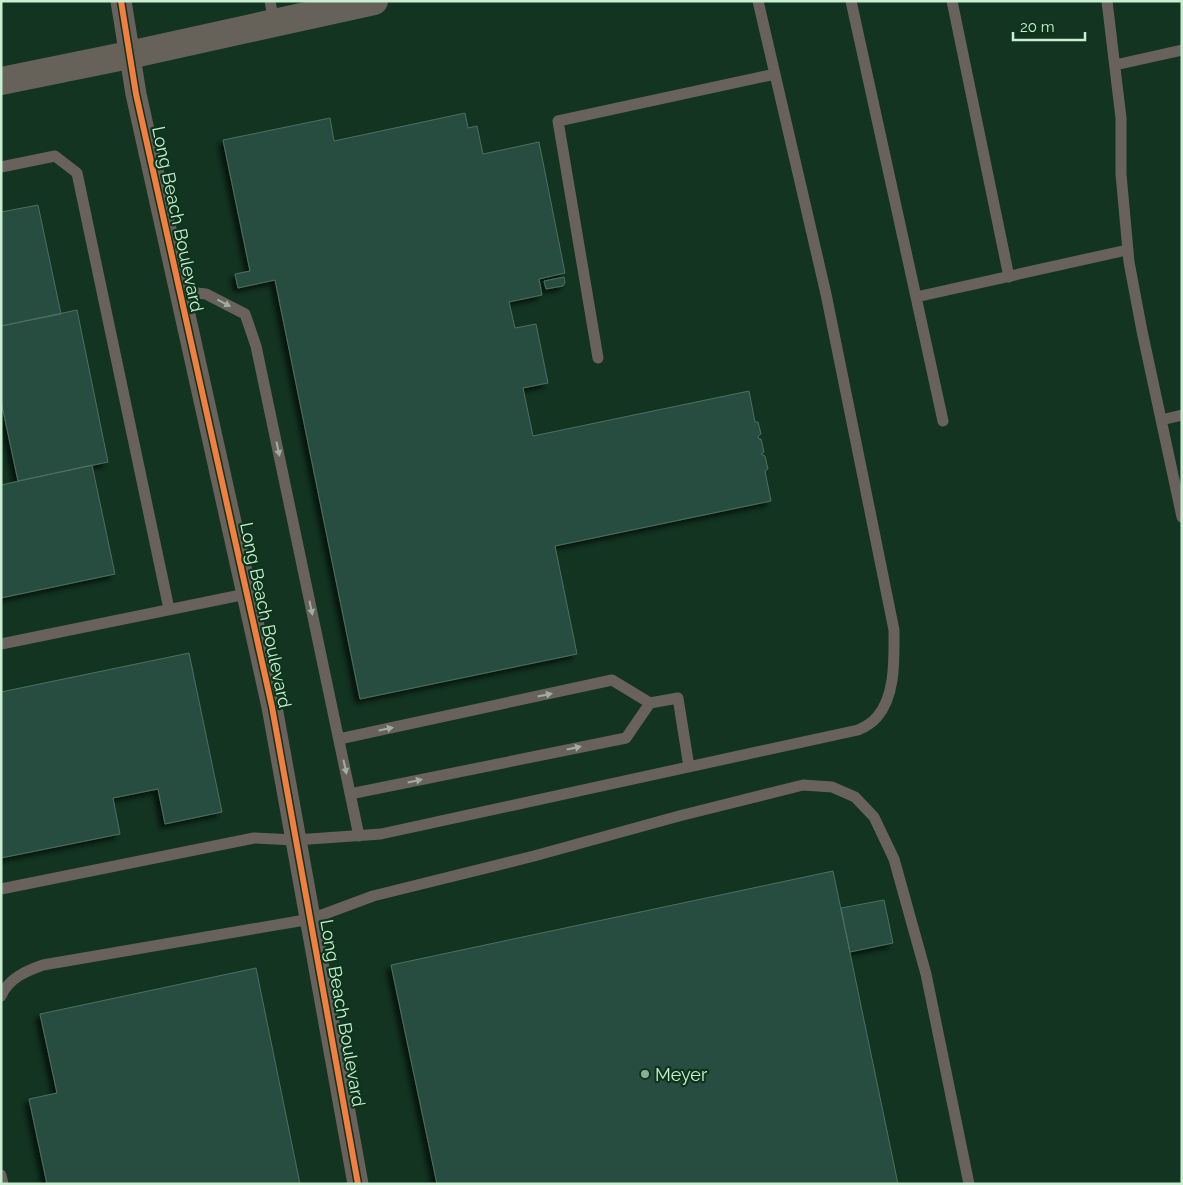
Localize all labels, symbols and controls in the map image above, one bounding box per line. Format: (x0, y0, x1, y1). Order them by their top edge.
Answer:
scale bar (1013, 10, 1086, 42)
text: 20 m (1020, 18, 1055, 36)
street label: Long Beach Boulevard (148, 124, 208, 314)
one-way arrow (217, 299, 232, 307)
one-way arrow (274, 441, 282, 457)
street label: Long Beach Boulevard (236, 520, 296, 710)
one-way arrow (307, 601, 315, 616)
one-way arrow (538, 690, 554, 698)
one-way arrow (379, 725, 394, 733)
one-way arrow (567, 744, 582, 752)
one-way arrow (341, 760, 349, 776)
one-way arrow (407, 776, 423, 784)
street label: Long Beach Boulevard (316, 918, 370, 1108)
place label: Meyer (655, 1064, 708, 1085)
marker: Meyer (639, 1068, 651, 1080)

